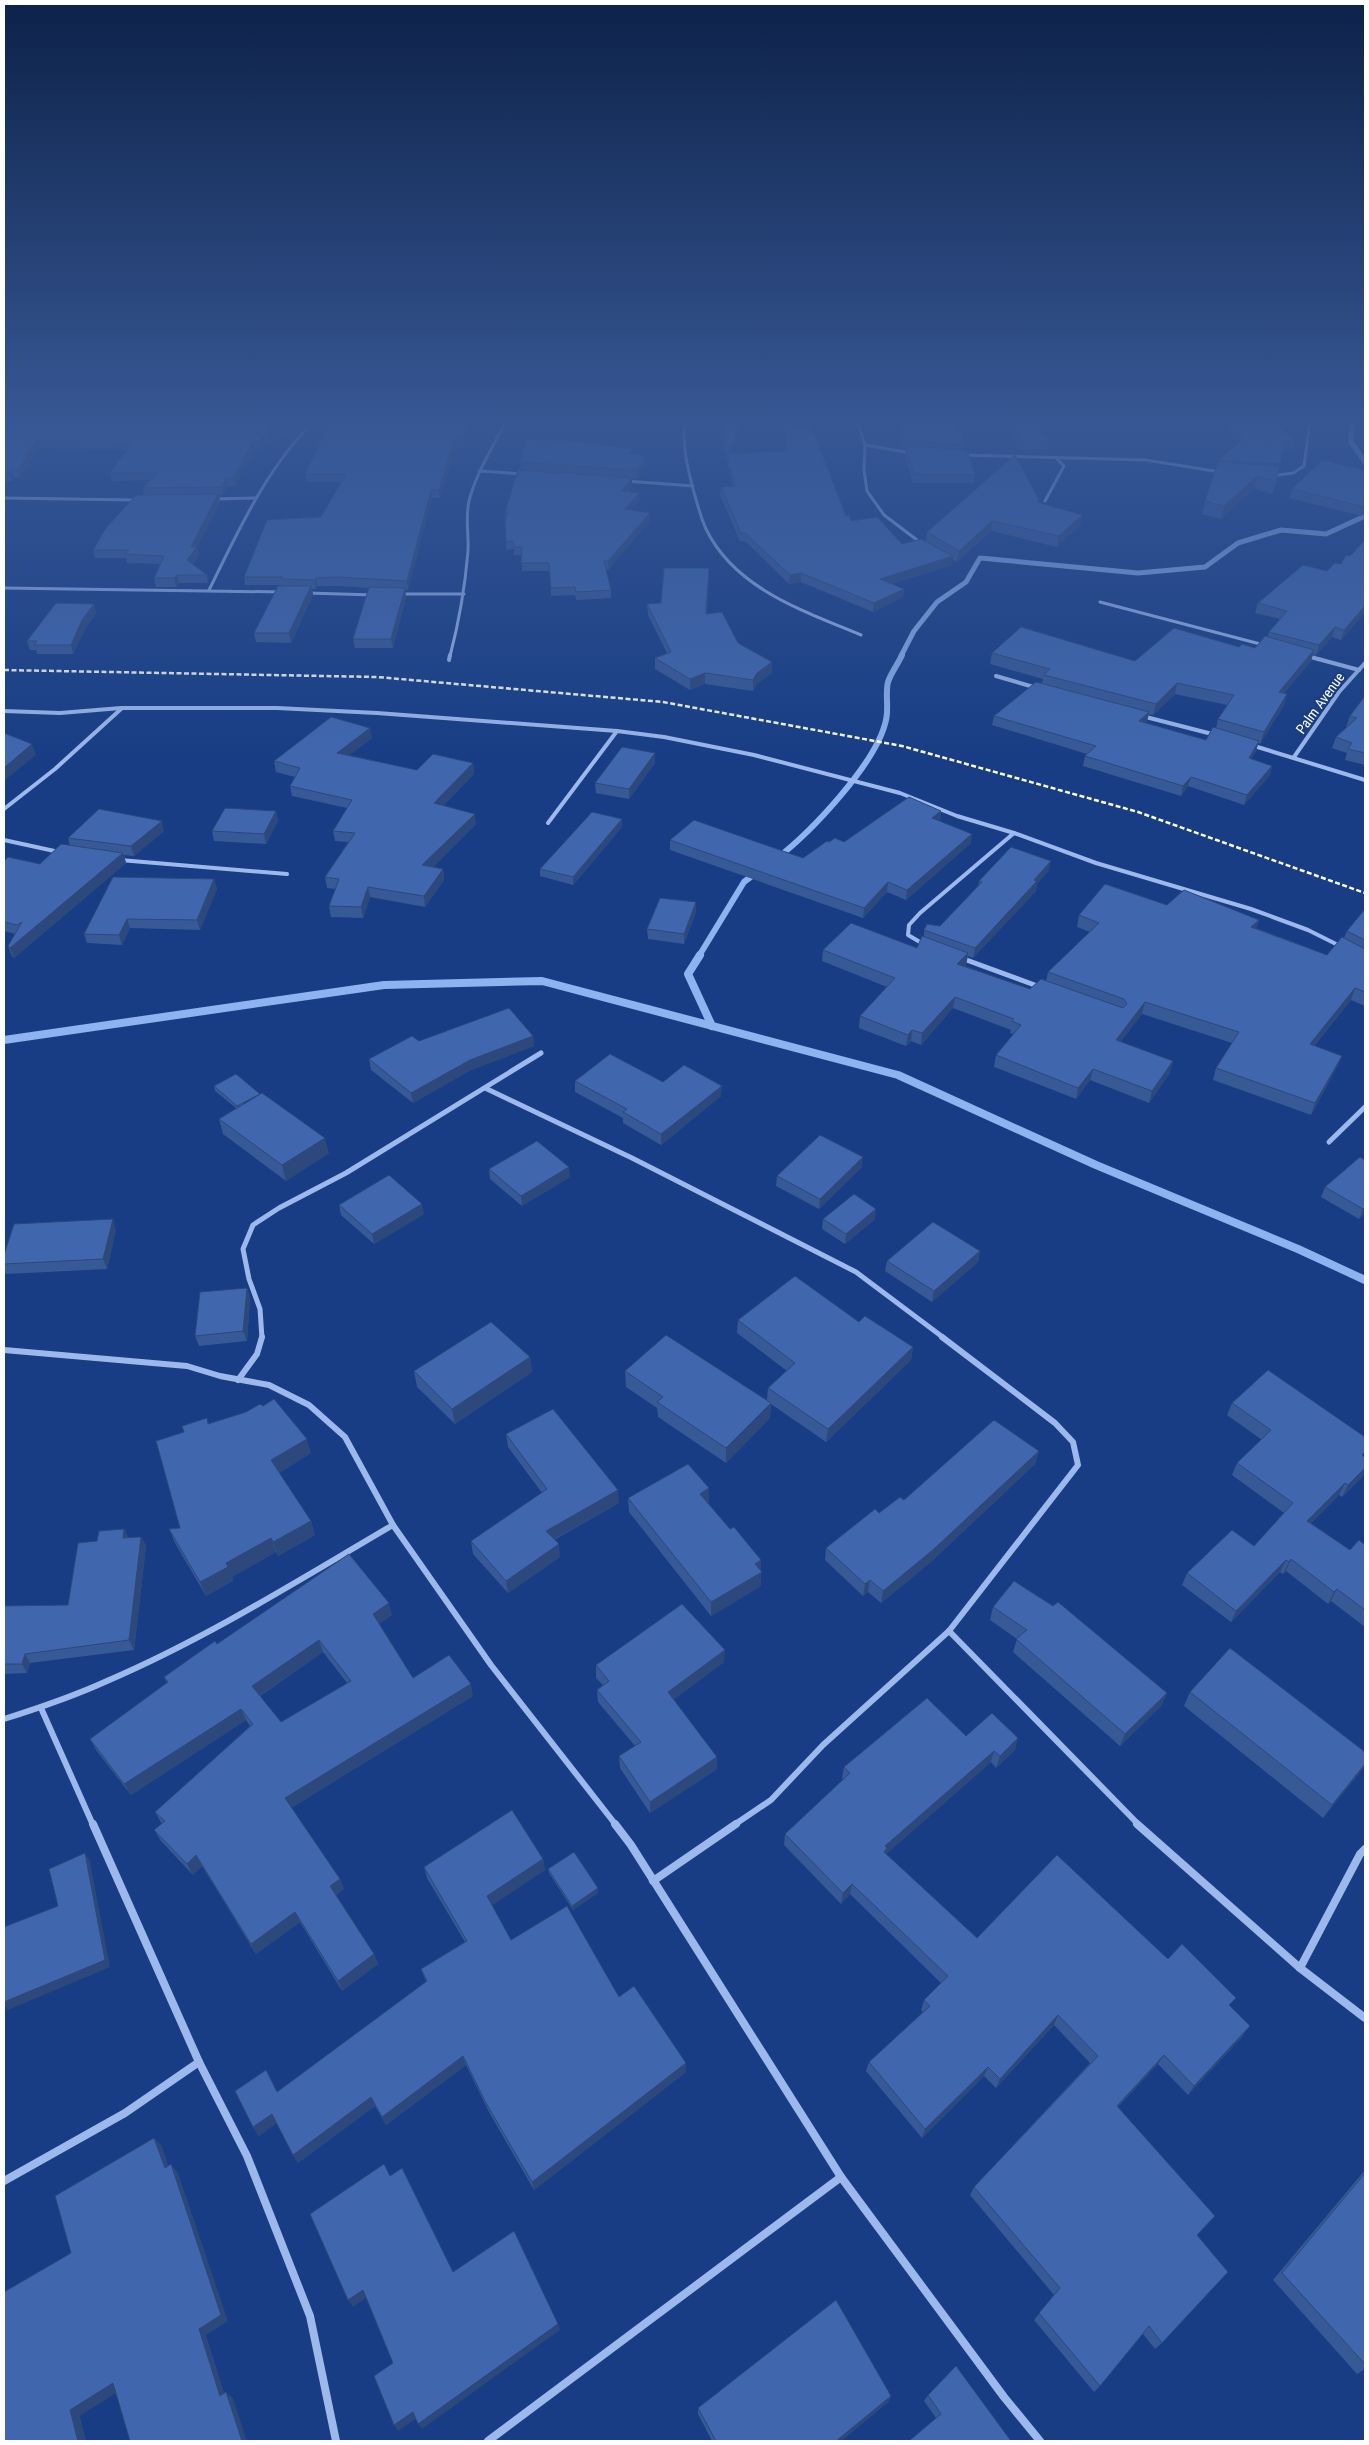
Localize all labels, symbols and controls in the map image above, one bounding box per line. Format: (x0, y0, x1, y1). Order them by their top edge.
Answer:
street label: Palm Avenue (1292, 669, 1348, 737)

